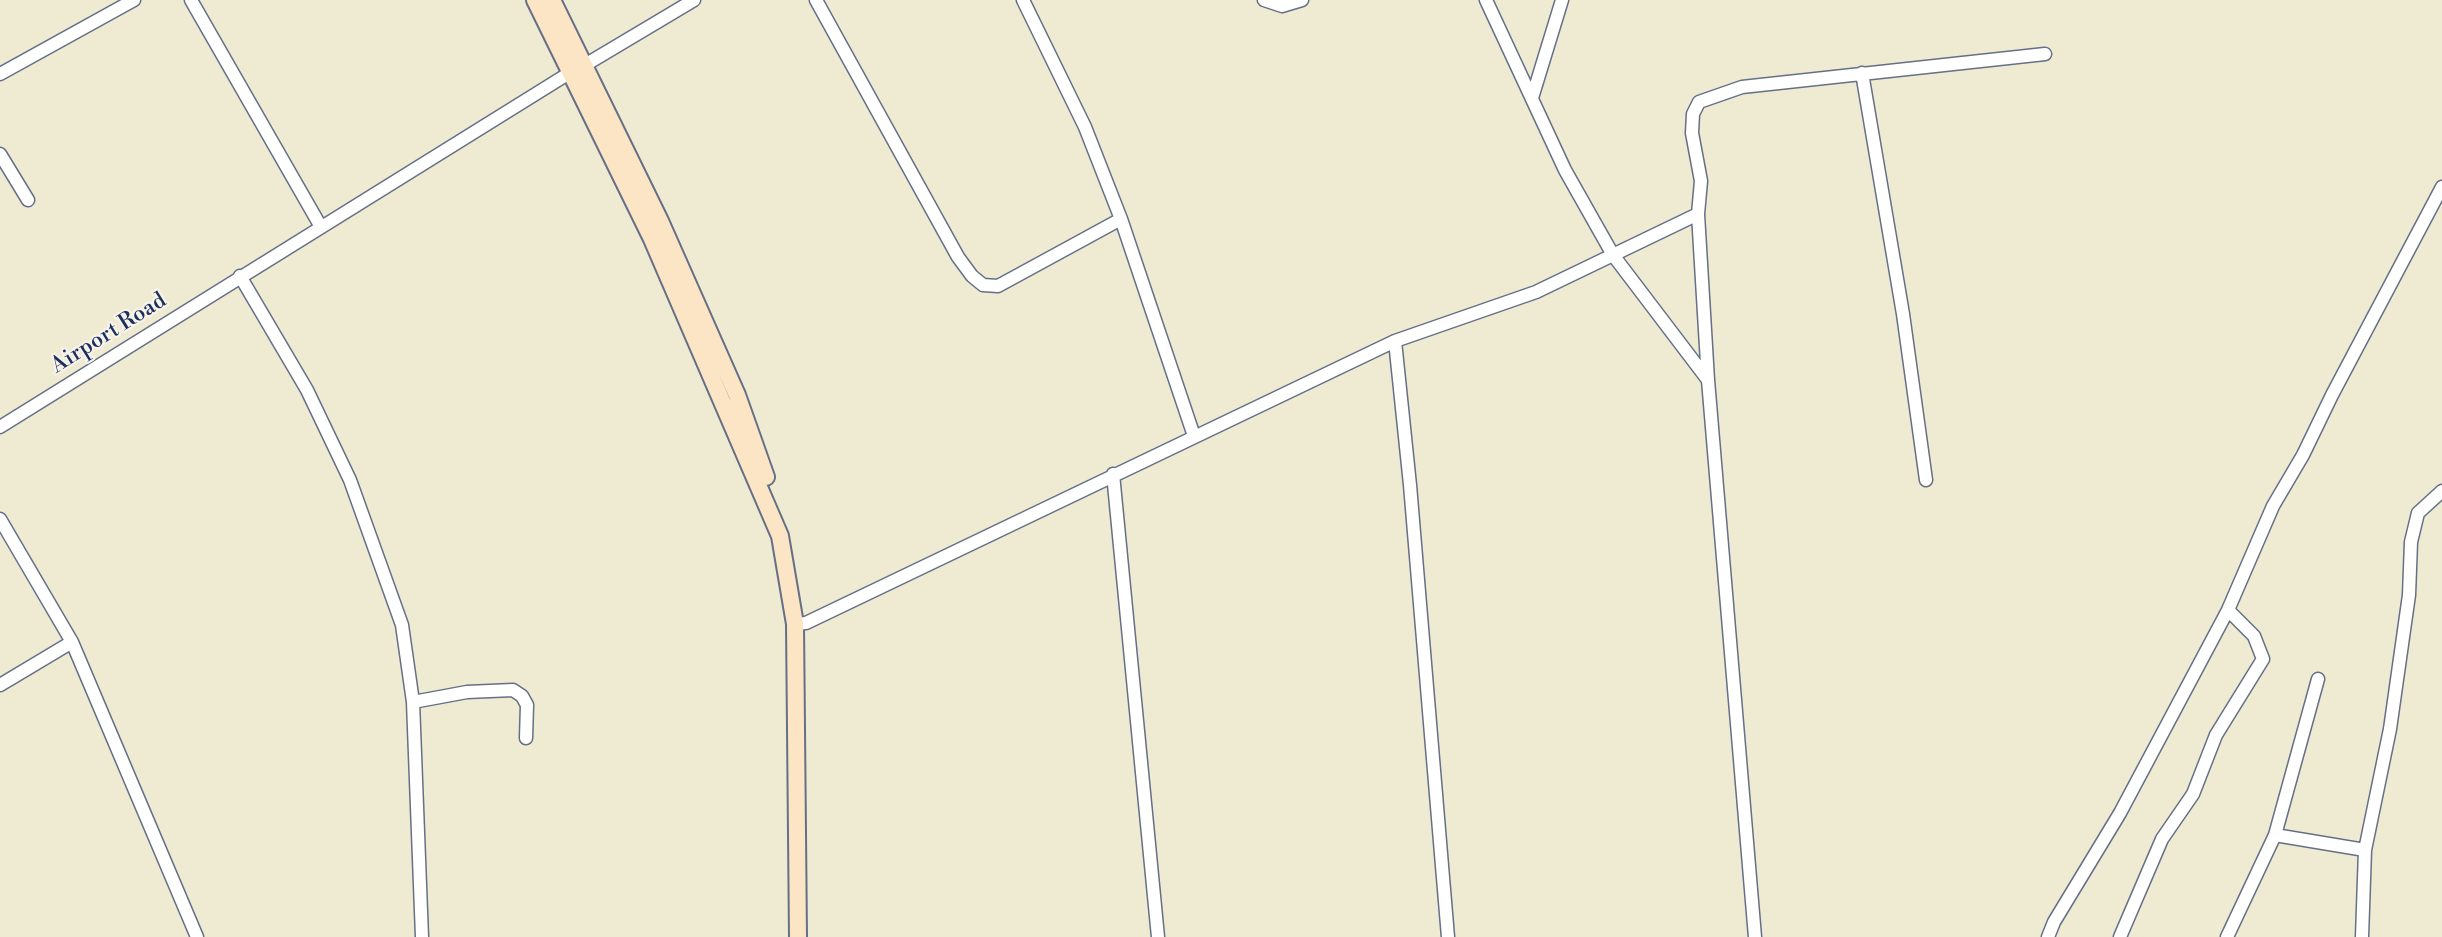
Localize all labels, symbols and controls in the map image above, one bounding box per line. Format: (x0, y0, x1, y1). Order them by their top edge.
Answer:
street label: Airport Road (46, 288, 172, 380)

